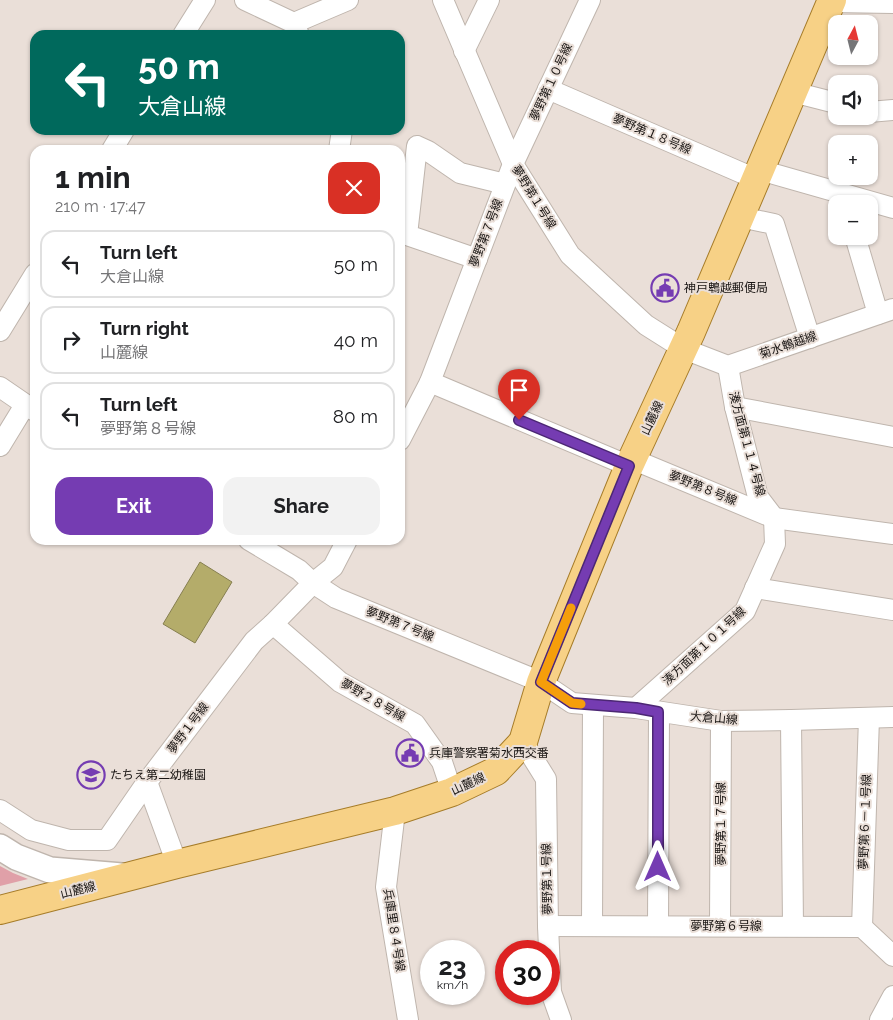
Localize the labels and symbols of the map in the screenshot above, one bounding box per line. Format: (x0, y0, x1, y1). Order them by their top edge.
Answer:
north arrow (828, 15, 878, 65)
street label: 夢野第１０号線 (527, 41, 575, 123)
street label: 夢野第１８号線 (611, 111, 693, 157)
street label: 夢野第１号線 (509, 163, 559, 231)
street label: 夢野第７号線 (467, 197, 505, 269)
public building icon: 神戸鵯越郵便局 (650, 273, 680, 303)
place label: 神戸鵯越郵便局 (684, 281, 768, 295)
street label: 菊水鵯越線 (757, 329, 819, 361)
pin (498, 369, 540, 420)
street label: 湊方面第１１４号線 (726, 390, 768, 498)
street label: 山麓線 (638, 399, 666, 437)
street label: 夢野第８号線 (667, 468, 739, 508)
street label: 夢野第７号線 (364, 604, 436, 644)
street label: 湊方面第１０１号線 (660, 604, 748, 688)
street label: 夢野２８号線 (338, 676, 408, 724)
street label: 夢野１号線 (164, 700, 212, 756)
street label: 大倉山線 (689, 709, 739, 727)
public building icon: 兵庫警察署菊水西交番 (395, 738, 425, 768)
place label: 兵庫警察署菊水西交番 (429, 746, 549, 760)
school or university icon: たちえ第二幼稚園 (76, 760, 106, 790)
place label: たちえ第二幼稚園 (110, 768, 206, 782)
street label: 山麓線 (449, 770, 487, 798)
street label: 夢野第６－１号線 (856, 774, 874, 870)
street label: 夢野第１７号線 (714, 782, 728, 866)
position arrow (631, 840, 683, 892)
street label: 夢野第１号線 (539, 843, 555, 915)
street label: 山麓線 (59, 879, 97, 901)
street label: 兵庫里８４号線 (381, 887, 407, 973)
street label: 夢野第６号線 (690, 919, 762, 933)
speed limit sign: 30 (495, 940, 560, 1005)

